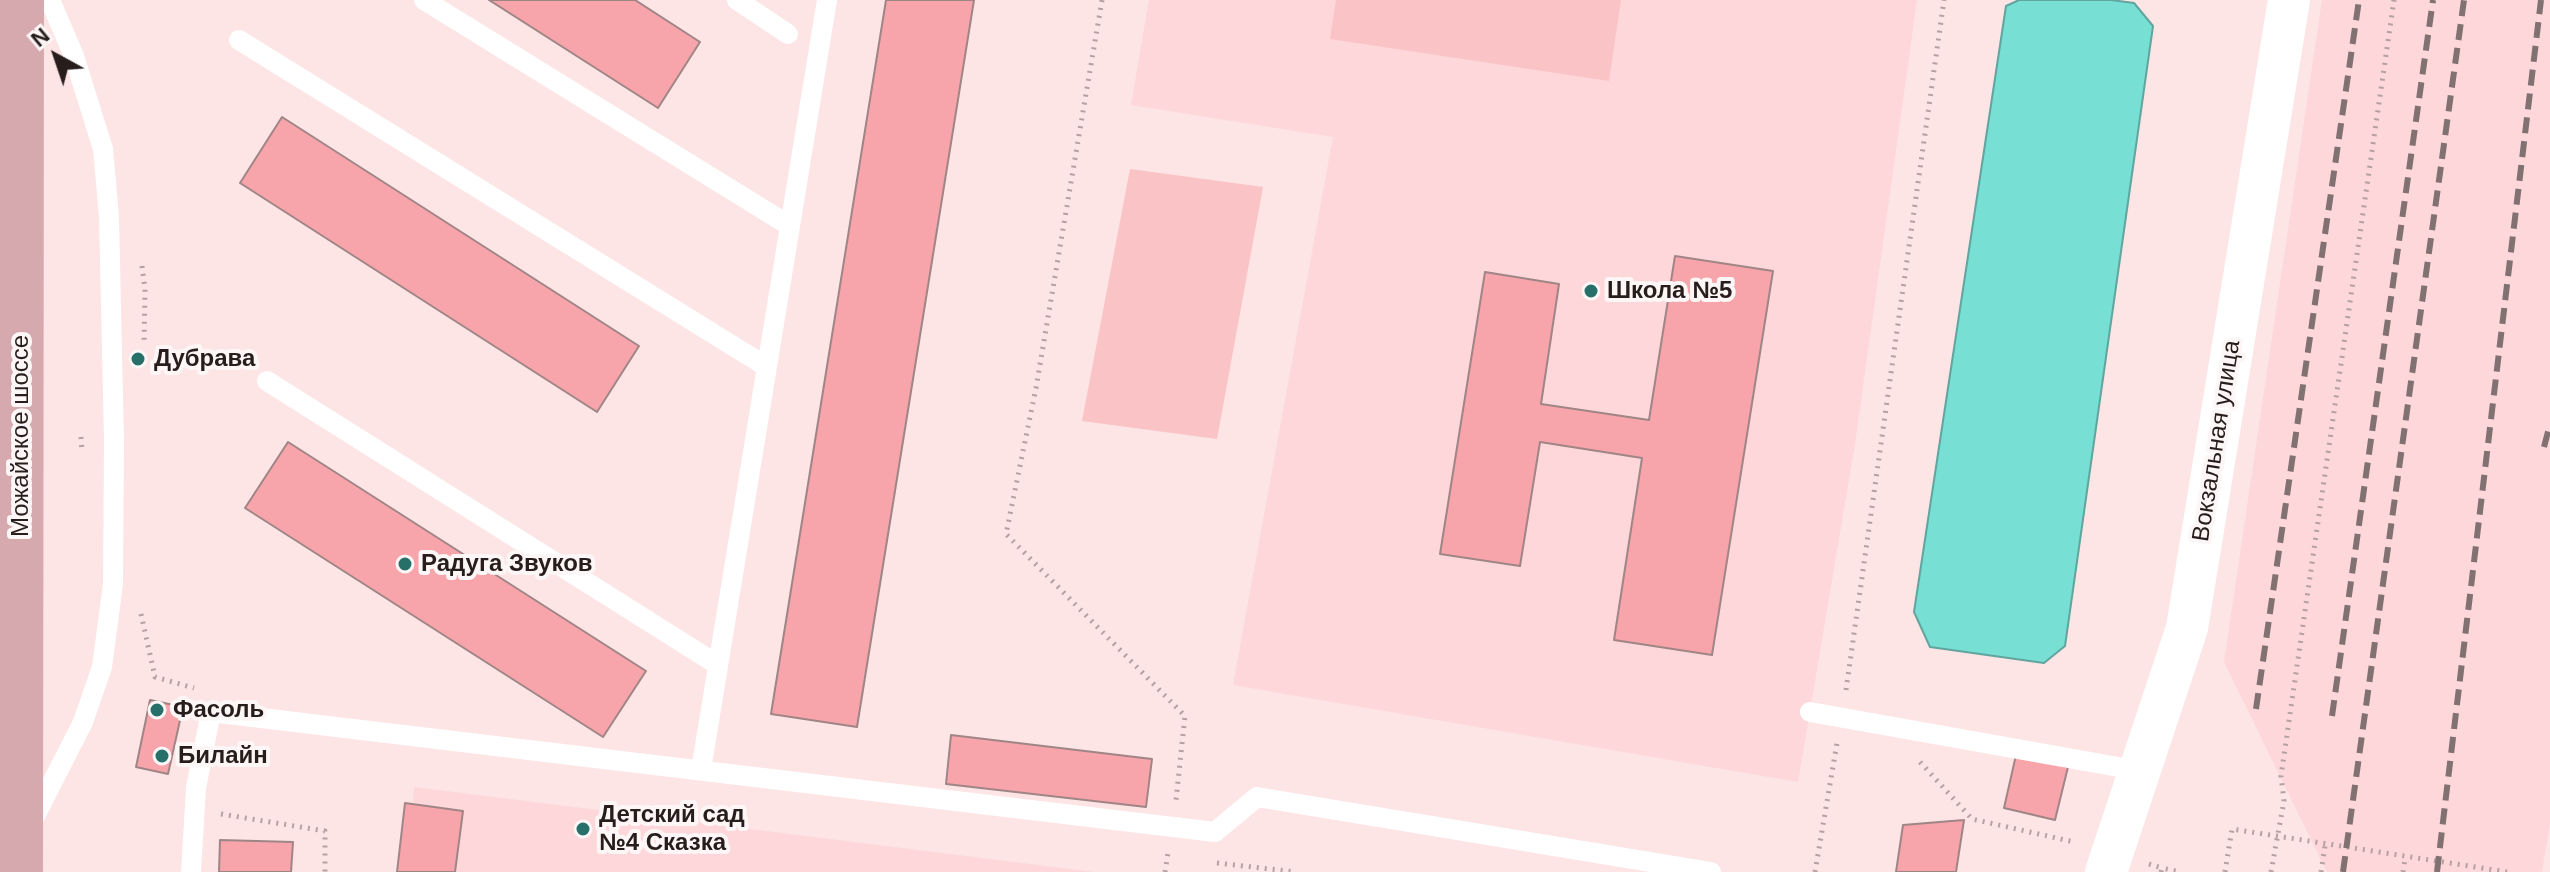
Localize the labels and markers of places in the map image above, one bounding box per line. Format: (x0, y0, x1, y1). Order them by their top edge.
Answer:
place label: Школа №5 (1607, 277, 1732, 305)
marker: Школа №5 (1582, 282, 1600, 300)
place label: Дубрава (154, 345, 255, 373)
marker: Дубрава (129, 350, 147, 368)
place label: Радуга Звуков (421, 550, 593, 578)
marker: Радуга Звуков (396, 555, 414, 573)
place label: Фасоль (173, 696, 264, 724)
marker: Фасоль (148, 701, 166, 719)
place label: Билайн (178, 742, 268, 770)
marker: Билайн (153, 747, 171, 765)
place label: Детский сад №4 Сказка (599, 801, 745, 857)
marker: Детский сад №4 Сказка (574, 820, 592, 838)

